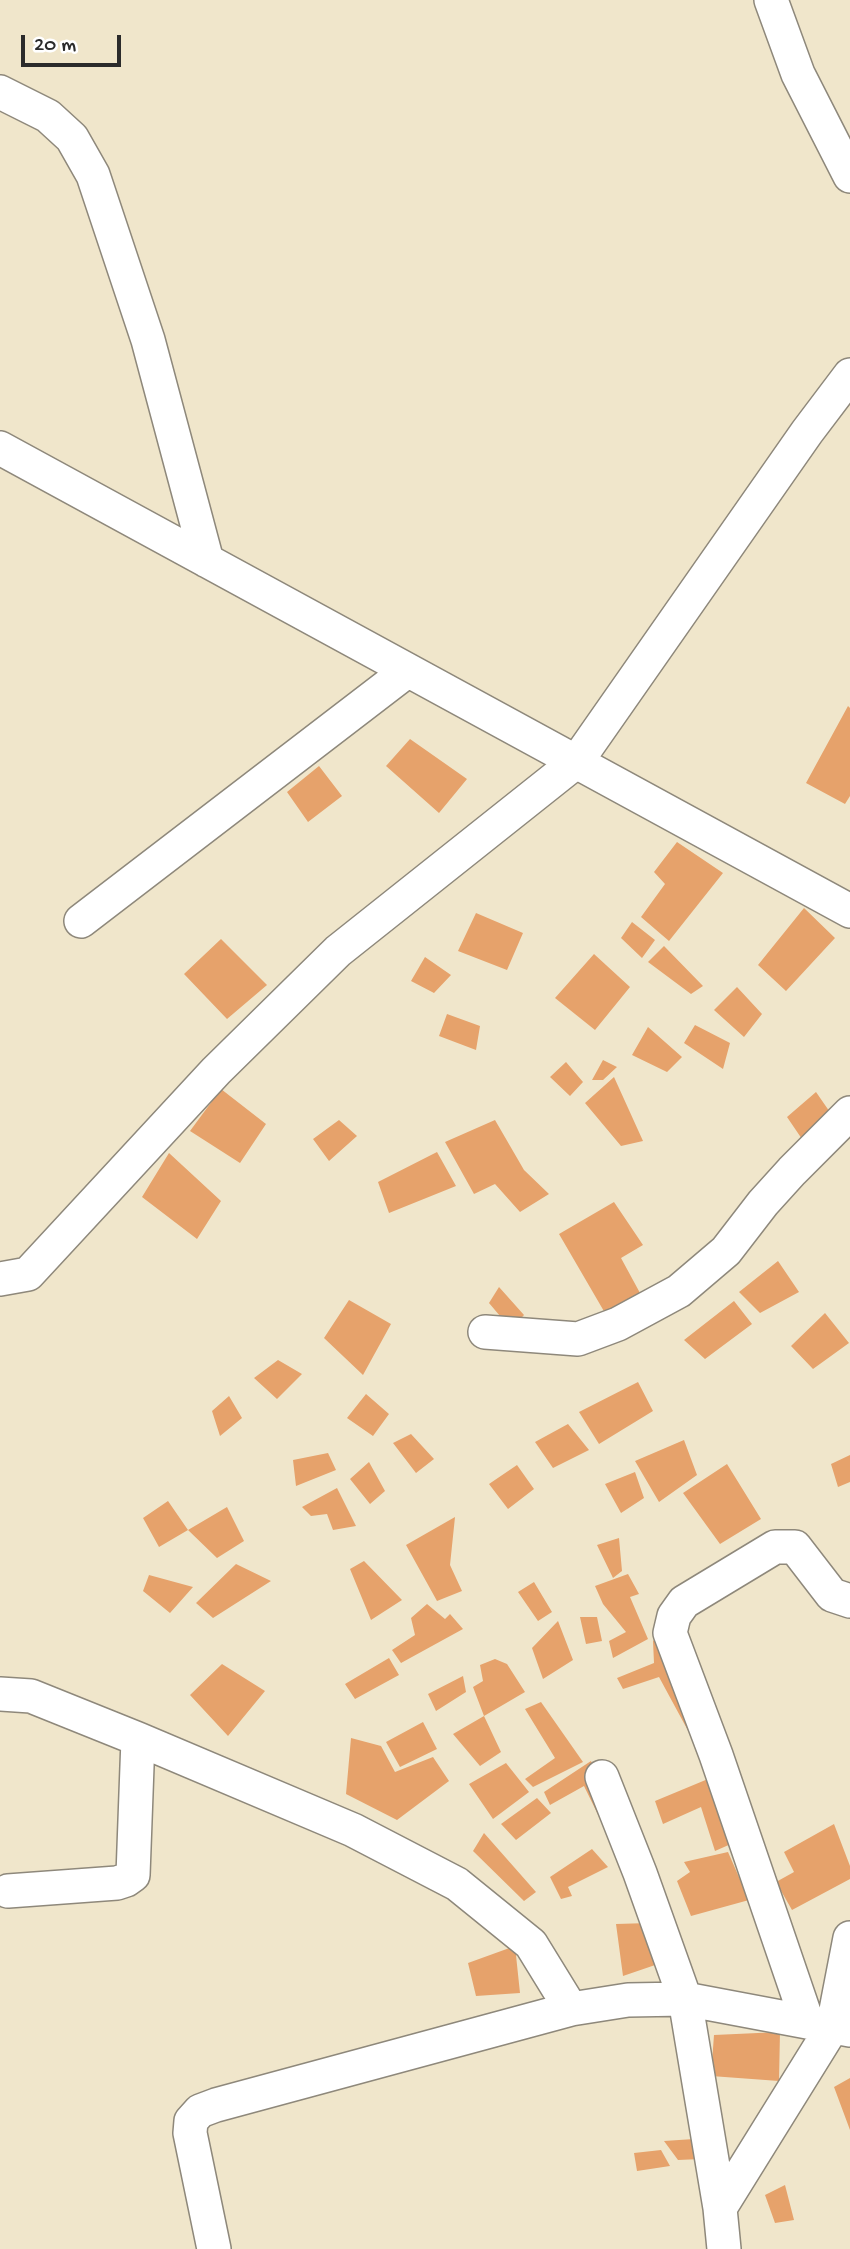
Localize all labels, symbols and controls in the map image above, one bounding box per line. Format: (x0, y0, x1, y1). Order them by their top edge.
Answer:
scale bar (24, 21, 124, 65)
text: 20 m (34, 34, 76, 59)

